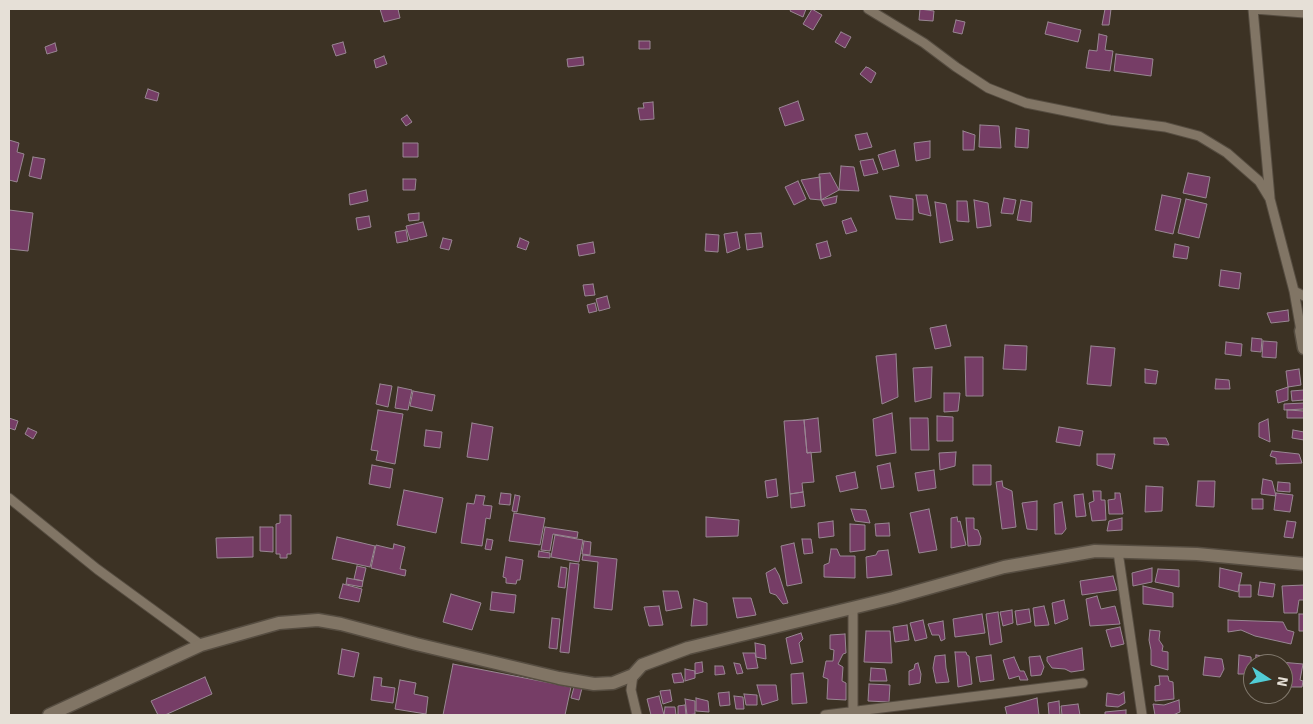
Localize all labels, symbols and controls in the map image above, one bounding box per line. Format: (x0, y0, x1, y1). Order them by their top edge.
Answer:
north arrow (1243, 654, 1293, 704)
text: N (1273, 675, 1292, 688)

